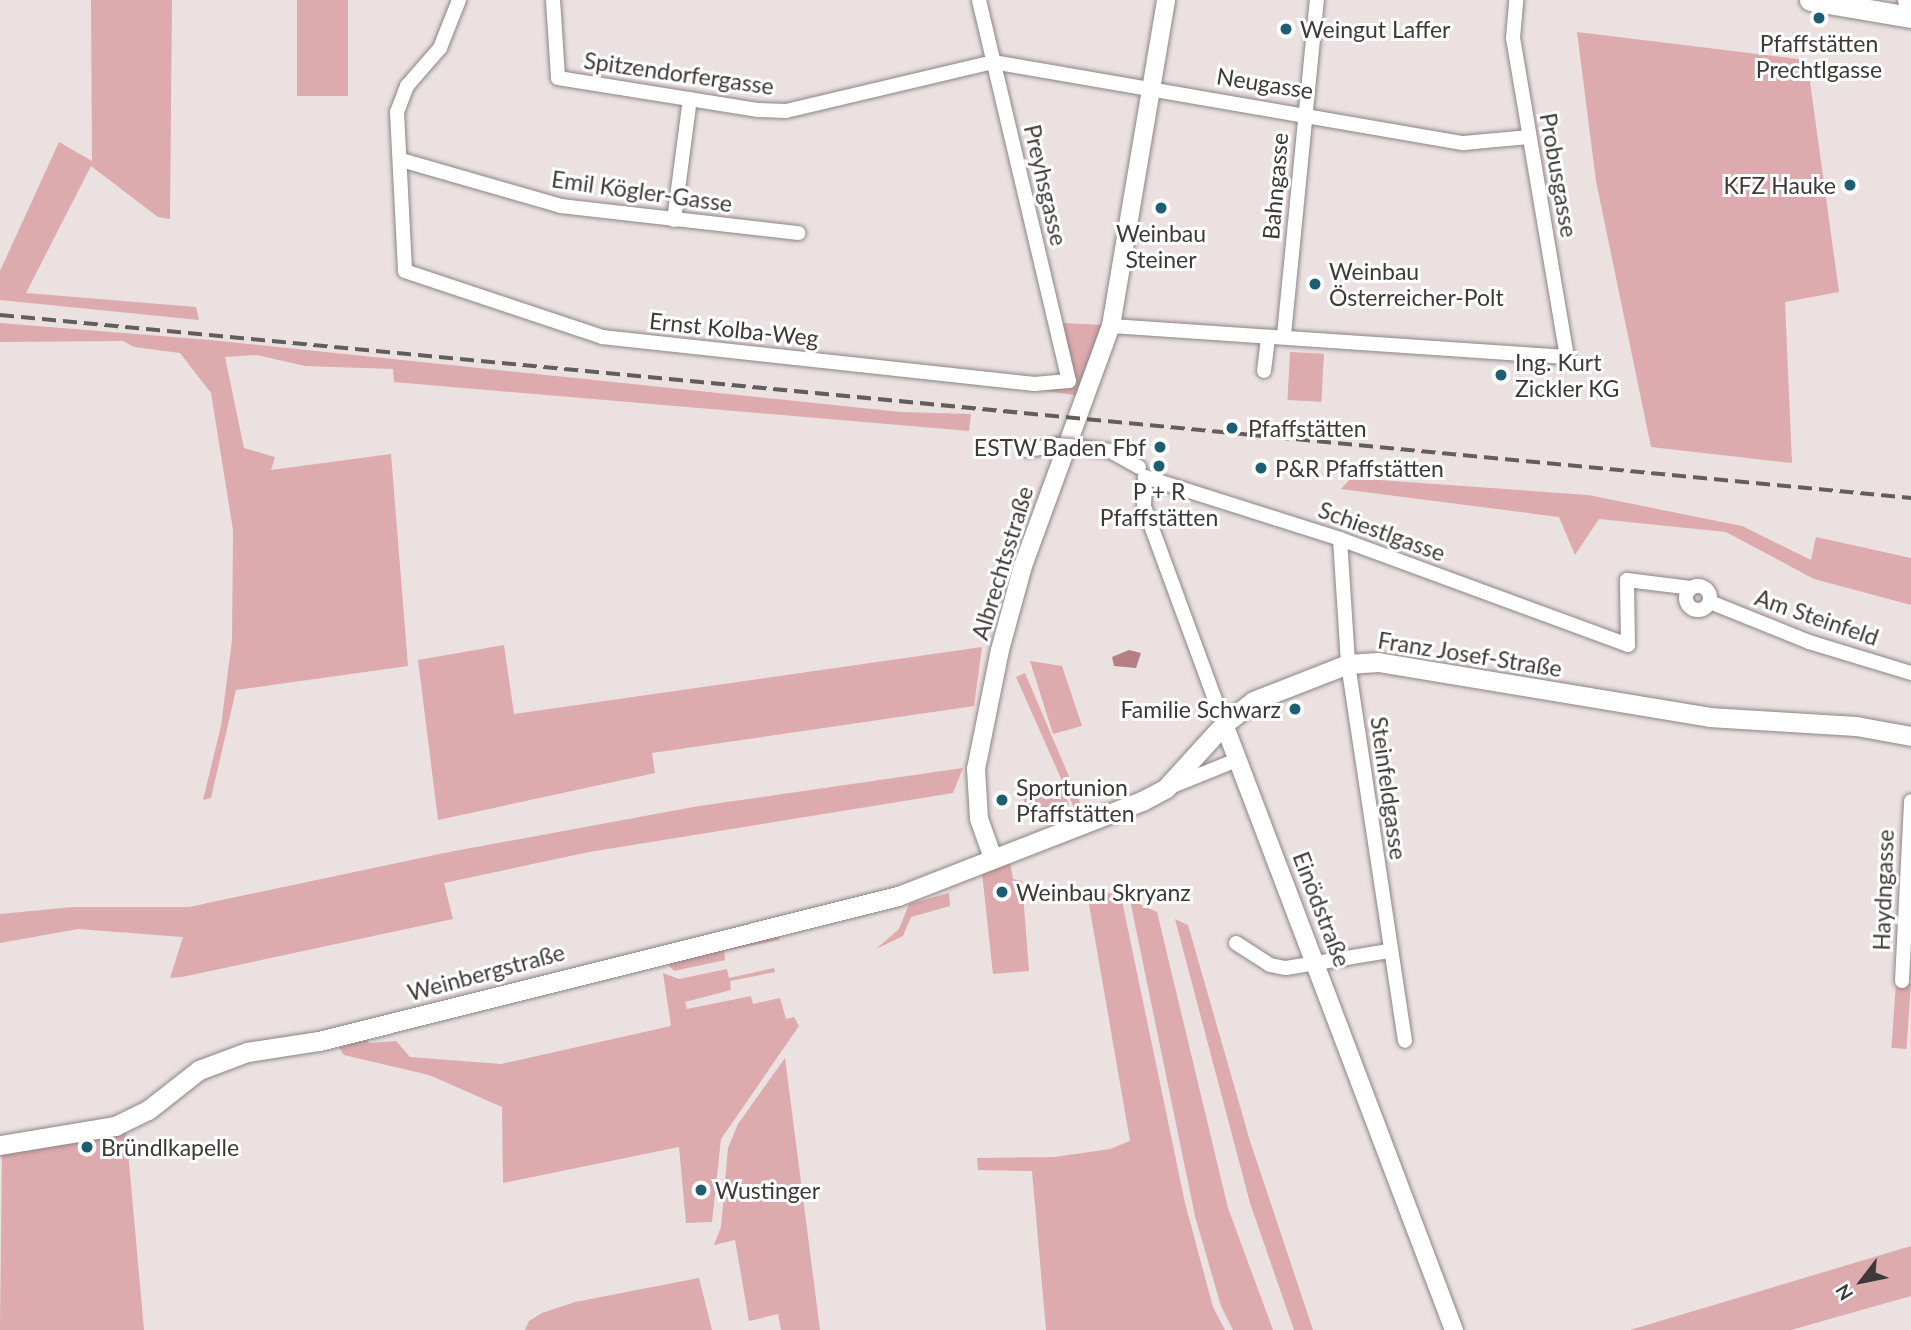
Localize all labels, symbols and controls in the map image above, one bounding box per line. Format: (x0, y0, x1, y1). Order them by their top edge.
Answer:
marker: Pfaffstätten Prechtlgasse (1811, 10, 1827, 26)
place label: Weingut Laffer (1300, 15, 1450, 43)
marker: Weingut Laffer (1278, 21, 1294, 37)
place label: Pfaffstätten Prechtlgasse (1756, 29, 1882, 83)
street label: Spitzendorfergasse (582, 46, 776, 100)
street label: Neugasse (1215, 62, 1315, 104)
street label: Probusgasse (1535, 111, 1583, 239)
street label: Preyhsgasse (1019, 122, 1073, 248)
street label: Bahngasse (1257, 131, 1293, 241)
street label: Emil Kögler-Gasse (550, 165, 734, 217)
place label: KFZ Hauke (1723, 171, 1836, 199)
marker: KFZ Hauke (1842, 177, 1858, 193)
marker: Weinbau Steiner (1153, 200, 1169, 216)
place label: Weinbau Steiner (1116, 219, 1206, 273)
place label: Weinbau Österreicher-Polt (1329, 257, 1504, 311)
marker: Weinbau Österreicher-Polt (1307, 276, 1323, 292)
street label: Ernst Kolba-Weg (648, 306, 820, 352)
place label: Ing. Kurt Zickler KG (1515, 348, 1620, 402)
marker: Ing. Kurt Zickler KG (1493, 367, 1509, 383)
place label: Pfaffstätten (1248, 414, 1366, 442)
marker: Pfaffstätten (1222, 418, 1242, 438)
place label: ESTW Baden Fbf (974, 433, 1146, 461)
marker: ESTW Baden Fbf (1152, 439, 1168, 455)
place label: P&R Pfaffstätten (1275, 454, 1444, 482)
marker: P + R Pfaffstätten (1151, 458, 1167, 474)
marker: P&R Pfaffstätten (1253, 460, 1269, 476)
place label: P + R Pfaffstätten (1100, 477, 1218, 531)
street label: Albrechtsstraße (966, 483, 1038, 643)
street label: Schiestlgasse (1315, 495, 1449, 567)
street label: Am Steinfeld (1752, 583, 1882, 651)
street label: Franz Josef-Straße (1376, 626, 1564, 682)
place label: Familie Schwarz (1120, 695, 1281, 723)
marker: Familie Schwarz (1287, 701, 1303, 717)
street label: Steinfeldgasse (1365, 715, 1413, 861)
place label: Sportunion Pfaffstätten (1016, 773, 1134, 827)
marker: Sportunion Pfaffstätten (994, 792, 1010, 808)
street label: Haydngasse (1867, 829, 1899, 951)
street label: Einödstraße (1287, 848, 1357, 970)
place label: Weinbau Skryanz (1016, 878, 1191, 906)
marker: Weinbau Skryanz (994, 884, 1010, 900)
street label: Weinbergstraße (404, 938, 568, 1006)
place label: Bründlkapelle (101, 1133, 239, 1161)
marker: Bründlkapelle (79, 1139, 95, 1155)
place label: Wustinger (715, 1176, 820, 1204)
marker: Wustinger (693, 1182, 709, 1198)
north arrow (1827, 1246, 1897, 1316)
text: N (1830, 1280, 1857, 1305)

